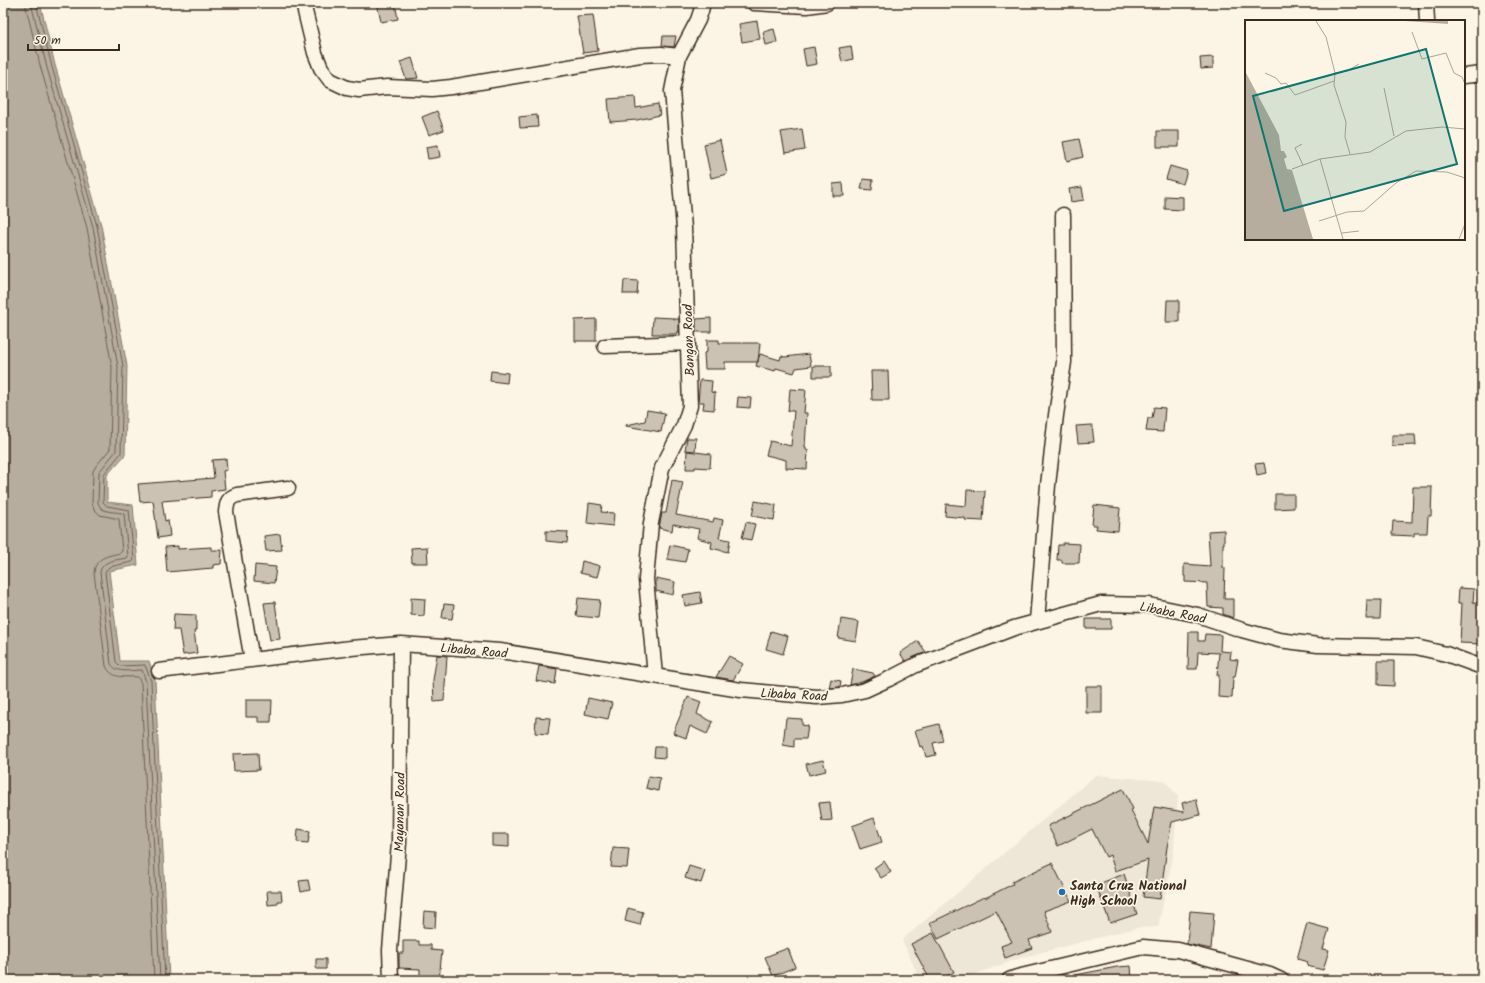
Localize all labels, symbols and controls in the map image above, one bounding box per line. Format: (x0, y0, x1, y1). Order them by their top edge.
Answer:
inset map (1245, 20, 1465, 240)
scale bar (28, 26, 119, 52)
text: 50 m (34, 31, 61, 50)
street label: Bangan Road (678, 303, 701, 376)
street label: Libaba Road (1138, 597, 1208, 630)
street label: Libaba Road (439, 638, 509, 665)
street label: Libaba Road (760, 683, 829, 708)
street label: Mayanan Road (389, 771, 412, 852)
place label: Santa Cruz National High School (1070, 876, 1187, 912)
marker: Santa Cruz National High School (1057, 887, 1067, 897)

